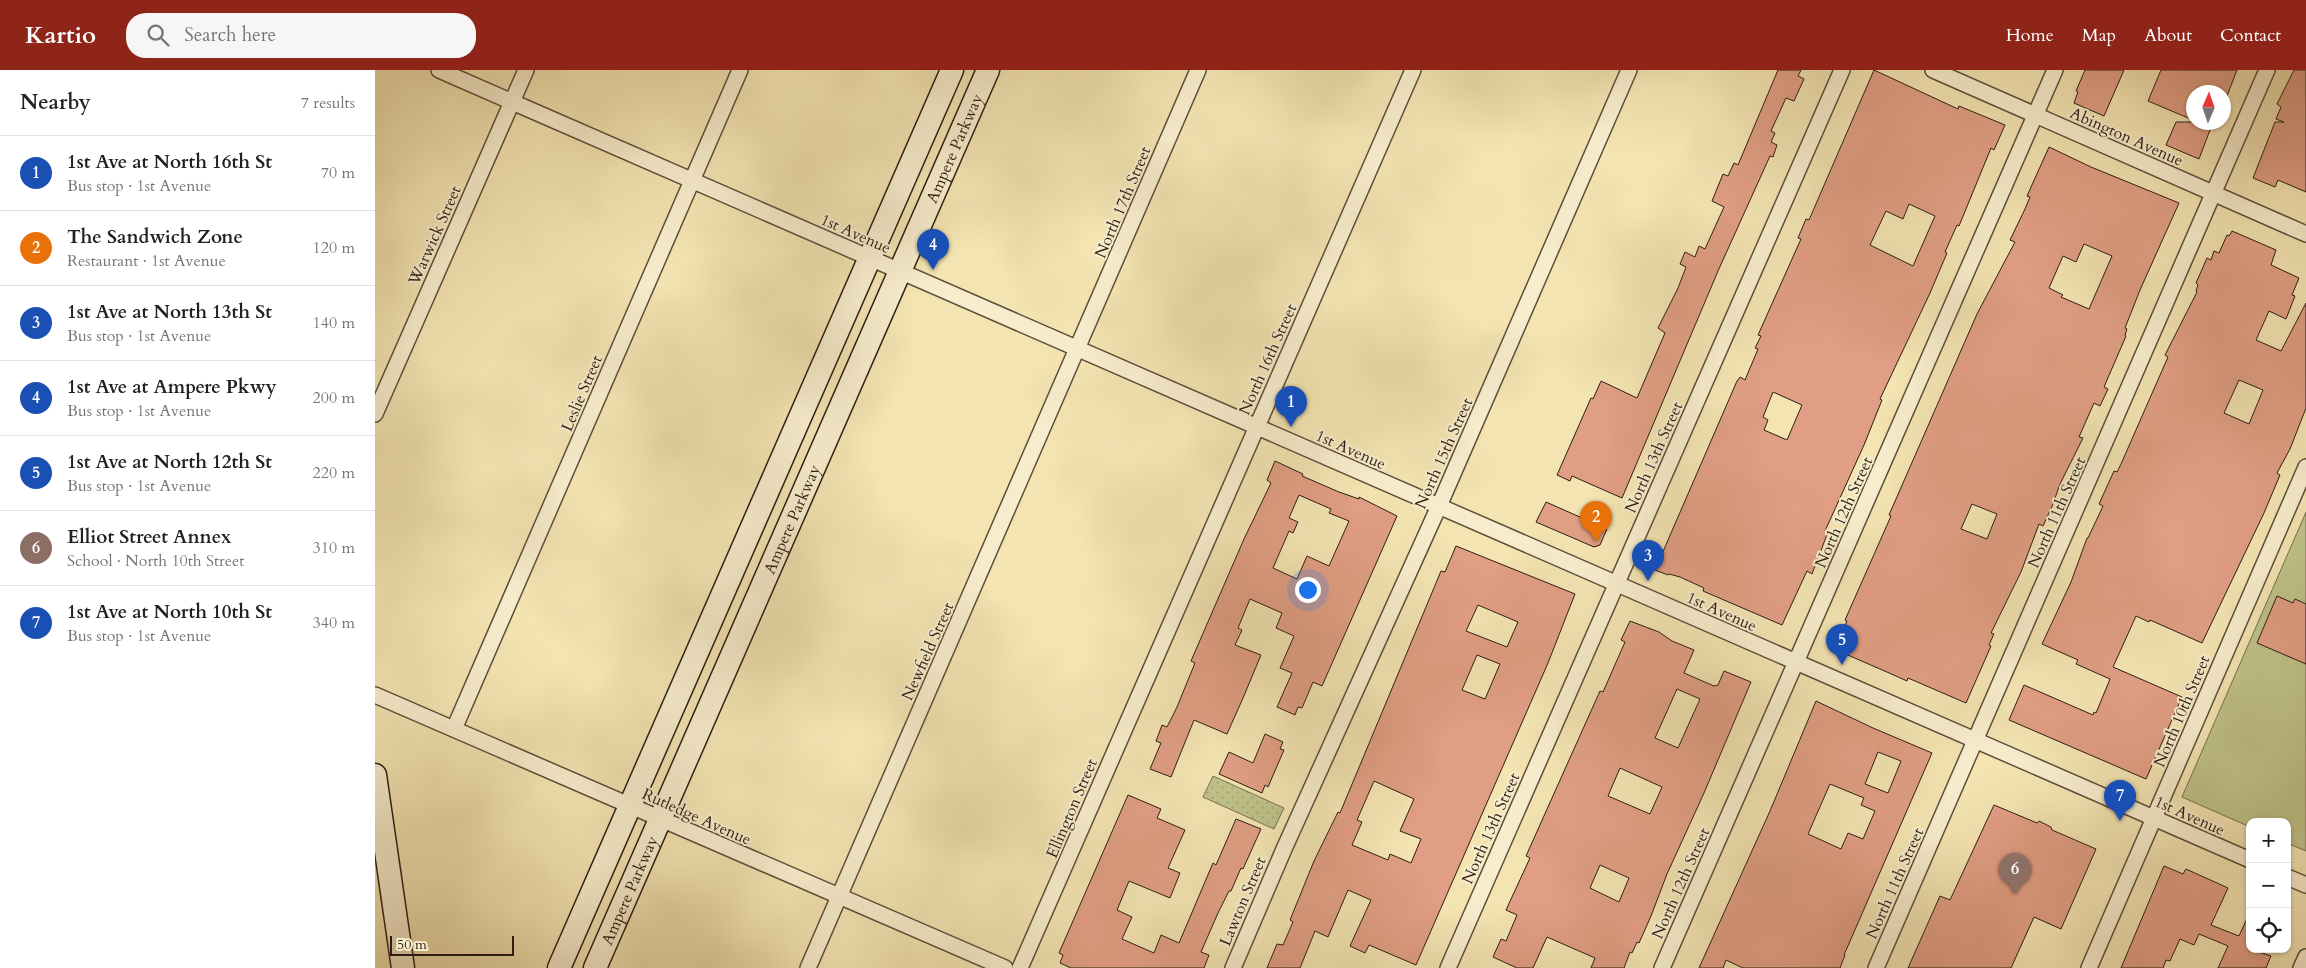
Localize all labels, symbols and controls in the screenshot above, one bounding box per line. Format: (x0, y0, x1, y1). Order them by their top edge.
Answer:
search box (126, 13, 476, 58)
text: Kartio (25, 19, 96, 52)
icon: search (144, 21, 172, 49)
text: Search here (184, 22, 276, 48)
text: Home (2006, 23, 2054, 48)
text: Map (2082, 23, 2116, 48)
text: About (2144, 23, 2192, 48)
text: Contact (2220, 23, 2281, 48)
north arrow (2186, 85, 2231, 130)
text: Nearby (20, 88, 91, 117)
street label: Ampere Parkway (921, 90, 989, 207)
text: 7 results (301, 92, 355, 114)
street label: Abington Avenue (2067, 102, 2187, 172)
street label: North 17th Street (1089, 143, 1156, 262)
text: 1st Ave at North 16th St (67, 149, 272, 175)
text: 1 (32, 162, 40, 184)
text: 70 m (321, 162, 355, 184)
text: Bus stop · 1st Avenue (67, 175, 211, 197)
street label: Warwick Street (403, 182, 467, 289)
street label: 1st Avenue (817, 209, 894, 259)
text: The Sandwich Zone (67, 224, 243, 250)
pin: 4 (917, 229, 949, 270)
text: 2 (32, 237, 40, 259)
text: 120 m (313, 237, 355, 259)
text: Restaurant · 1st Avenue (67, 250, 226, 272)
text: 1st Ave at North 13th St (67, 299, 272, 325)
street label: North 16th Street (1234, 301, 1300, 417)
text: 3 (32, 312, 40, 334)
text: 140 m (313, 312, 355, 334)
text: Bus stop · 1st Avenue (67, 325, 211, 347)
street label: Leslie Street (556, 352, 608, 435)
text: 1st Ave at Ampere Pkwy (67, 374, 276, 400)
pin: 1 (1275, 386, 1307, 427)
text: 4 (32, 387, 40, 409)
text: 200 m (313, 387, 355, 409)
street label: North 15th Street (1410, 394, 1478, 512)
street label: North 13th Street (1620, 398, 1688, 516)
text: Bus stop · 1st Avenue (67, 400, 211, 422)
street label: 1st Avenue (1312, 425, 1389, 475)
text: 1st Ave at North 12th St (67, 449, 272, 475)
street label: North 12th Street (1810, 453, 1878, 571)
street label: North 11th Street (2023, 453, 2091, 571)
street label: Ampere Parkway (759, 461, 826, 578)
text: 5 (32, 462, 40, 484)
text: 220 m (313, 462, 355, 484)
text: Bus stop · 1st Avenue (67, 475, 211, 497)
pin: 2 (1580, 501, 1612, 542)
text: Elliot Street Annex (67, 524, 231, 550)
text: 6 (32, 537, 40, 559)
text: 310 m (313, 537, 355, 559)
pin: 3 (1632, 540, 1664, 581)
text: School · North 10th Street (67, 550, 244, 572)
your location (1295, 577, 1321, 603)
street label: 1st Avenue (1683, 587, 1760, 637)
text: 1st Ave at North 10th St (67, 599, 272, 625)
street label: Newfield Street (896, 599, 959, 704)
text: 7 (32, 612, 40, 634)
text: 340 m (313, 612, 355, 634)
pin: 5 (1826, 624, 1858, 665)
text: Bus stop · 1st Avenue (67, 625, 211, 647)
street label: North 10th Street (2148, 652, 2215, 771)
street label: Ellington Street (1041, 755, 1103, 862)
street label: North 13th Street (1457, 769, 1525, 887)
pin: 7 (2104, 780, 2136, 821)
street label: Rutledge Avenue (639, 783, 755, 851)
street label: 1st Avenue (2151, 791, 2228, 841)
map controls (2246, 818, 2291, 953)
button: + (2246, 818, 2291, 863)
street label: North 12th Street (1647, 824, 1715, 942)
street label: North 11th Street (1861, 824, 1929, 942)
street label: Ampere Parkway (596, 832, 664, 949)
street label: Lawton Street (1214, 853, 1272, 949)
pin: 6 (1999, 853, 2031, 894)
button: − (2246, 863, 2291, 908)
button: locate (2246, 908, 2291, 953)
scale bar (390, 933, 514, 956)
text: 50 m (397, 935, 427, 954)

